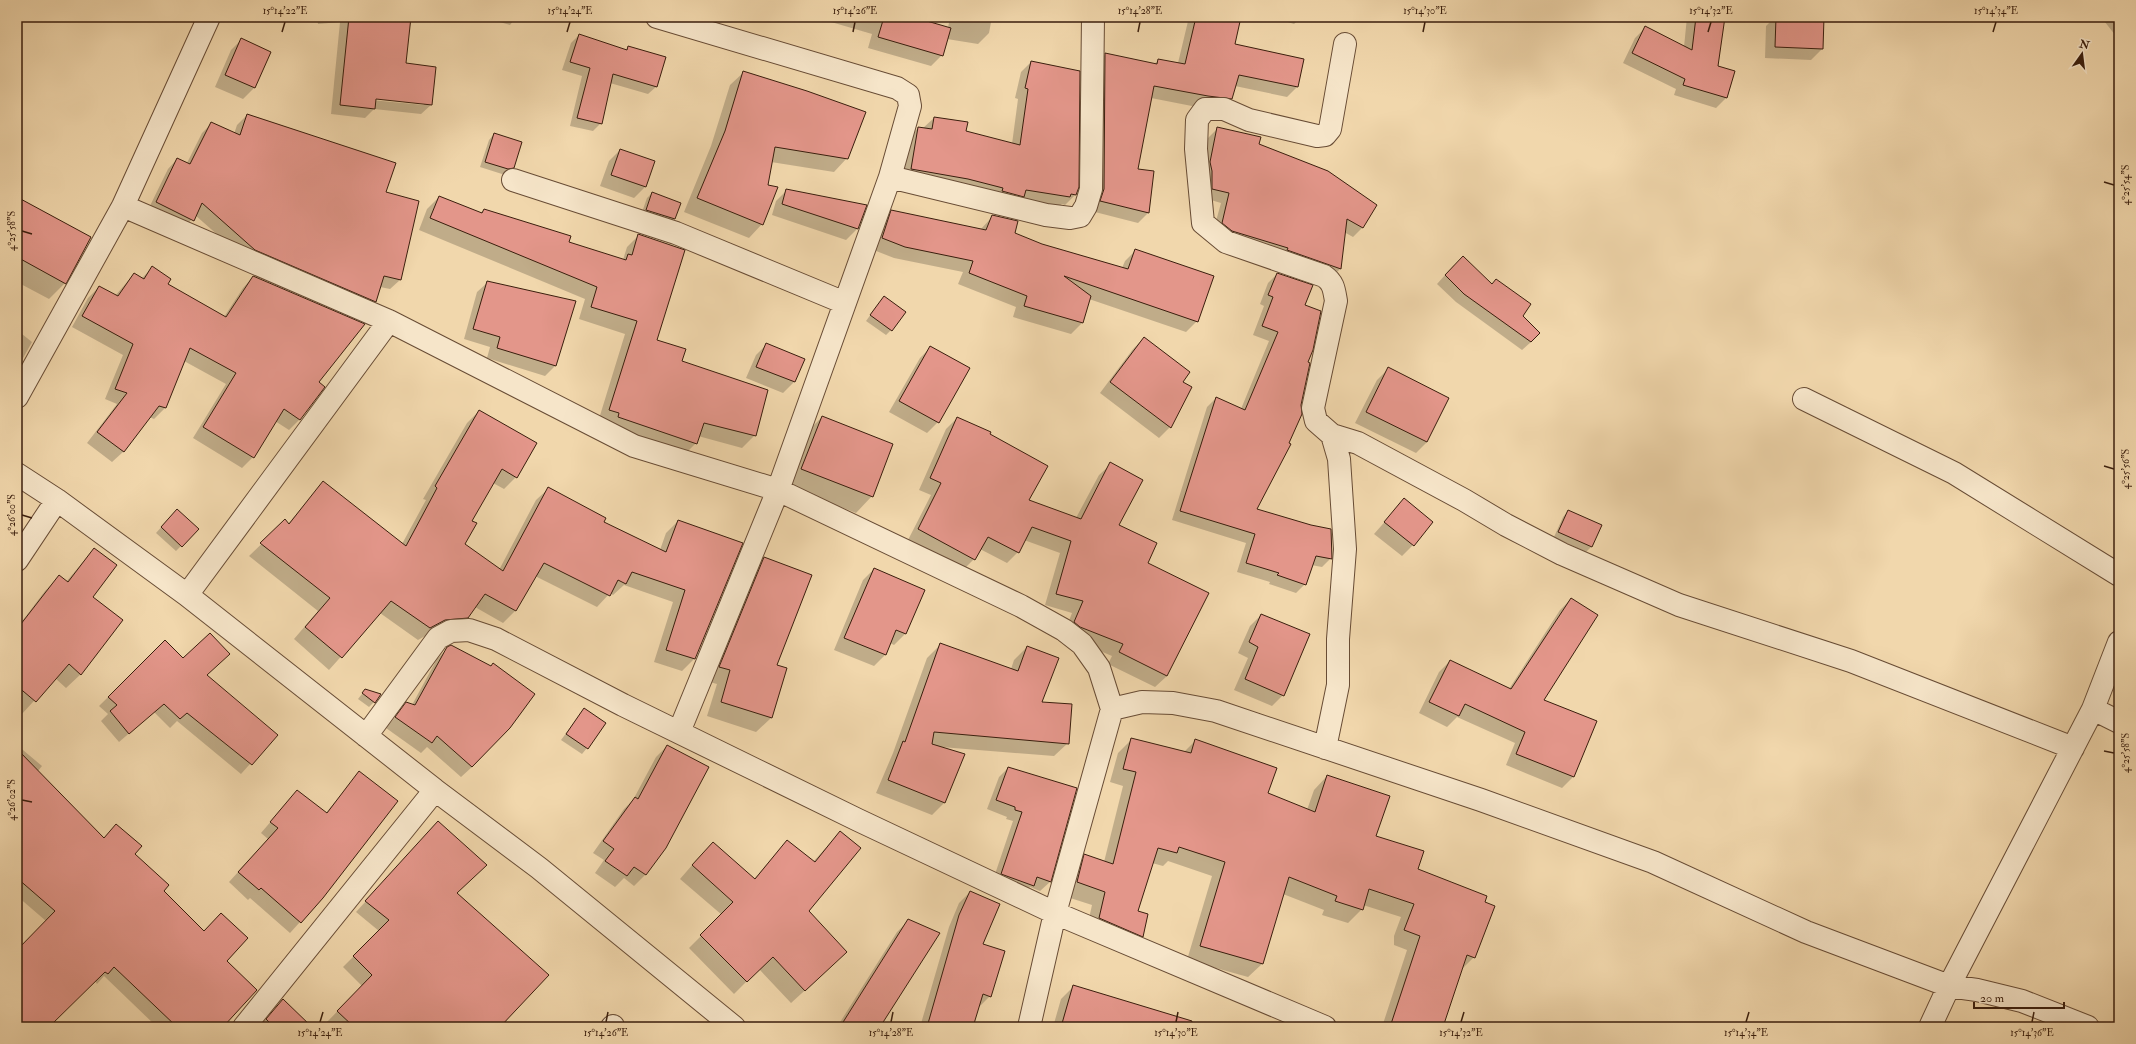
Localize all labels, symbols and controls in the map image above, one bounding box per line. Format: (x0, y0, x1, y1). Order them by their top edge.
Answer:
text: 15°14'22"E (263, 5, 307, 17)
text: 15°14'24"E (547, 5, 593, 17)
text: 15°14'26"E (833, 5, 877, 17)
text: 15°14'28"E (1118, 5, 1162, 17)
text: 15°14'30"E (1403, 5, 1447, 17)
text: 15°14'32"E (1689, 5, 1733, 17)
text: 15°14'34"E (1974, 5, 2018, 17)
north arrow (2062, 34, 2102, 74)
text: N (2077, 37, 2092, 53)
text: 4°25'54"S (2120, 165, 2132, 205)
text: 4°25'58"S (6, 211, 18, 251)
text: 4°25'56"S (2120, 449, 2132, 489)
text: 4°26'00"S (6, 494, 18, 536)
text: 4°25'58"S (2120, 733, 2132, 773)
text: 4°26'02"S (6, 779, 18, 821)
scale bar (1974, 984, 2064, 1010)
text: 20 m (1980, 991, 2005, 1006)
text: 15°14'24"E (297, 1027, 343, 1039)
text: 15°14'26"E (584, 1027, 628, 1039)
text: 15°14'28"E (869, 1027, 913, 1039)
text: 15°14'30"E (1154, 1027, 1198, 1039)
text: 15°14'32"E (1439, 1027, 1483, 1039)
text: 15°14'34"E (1724, 1027, 1768, 1039)
text: 15°14'36"E (2010, 1027, 2054, 1039)

